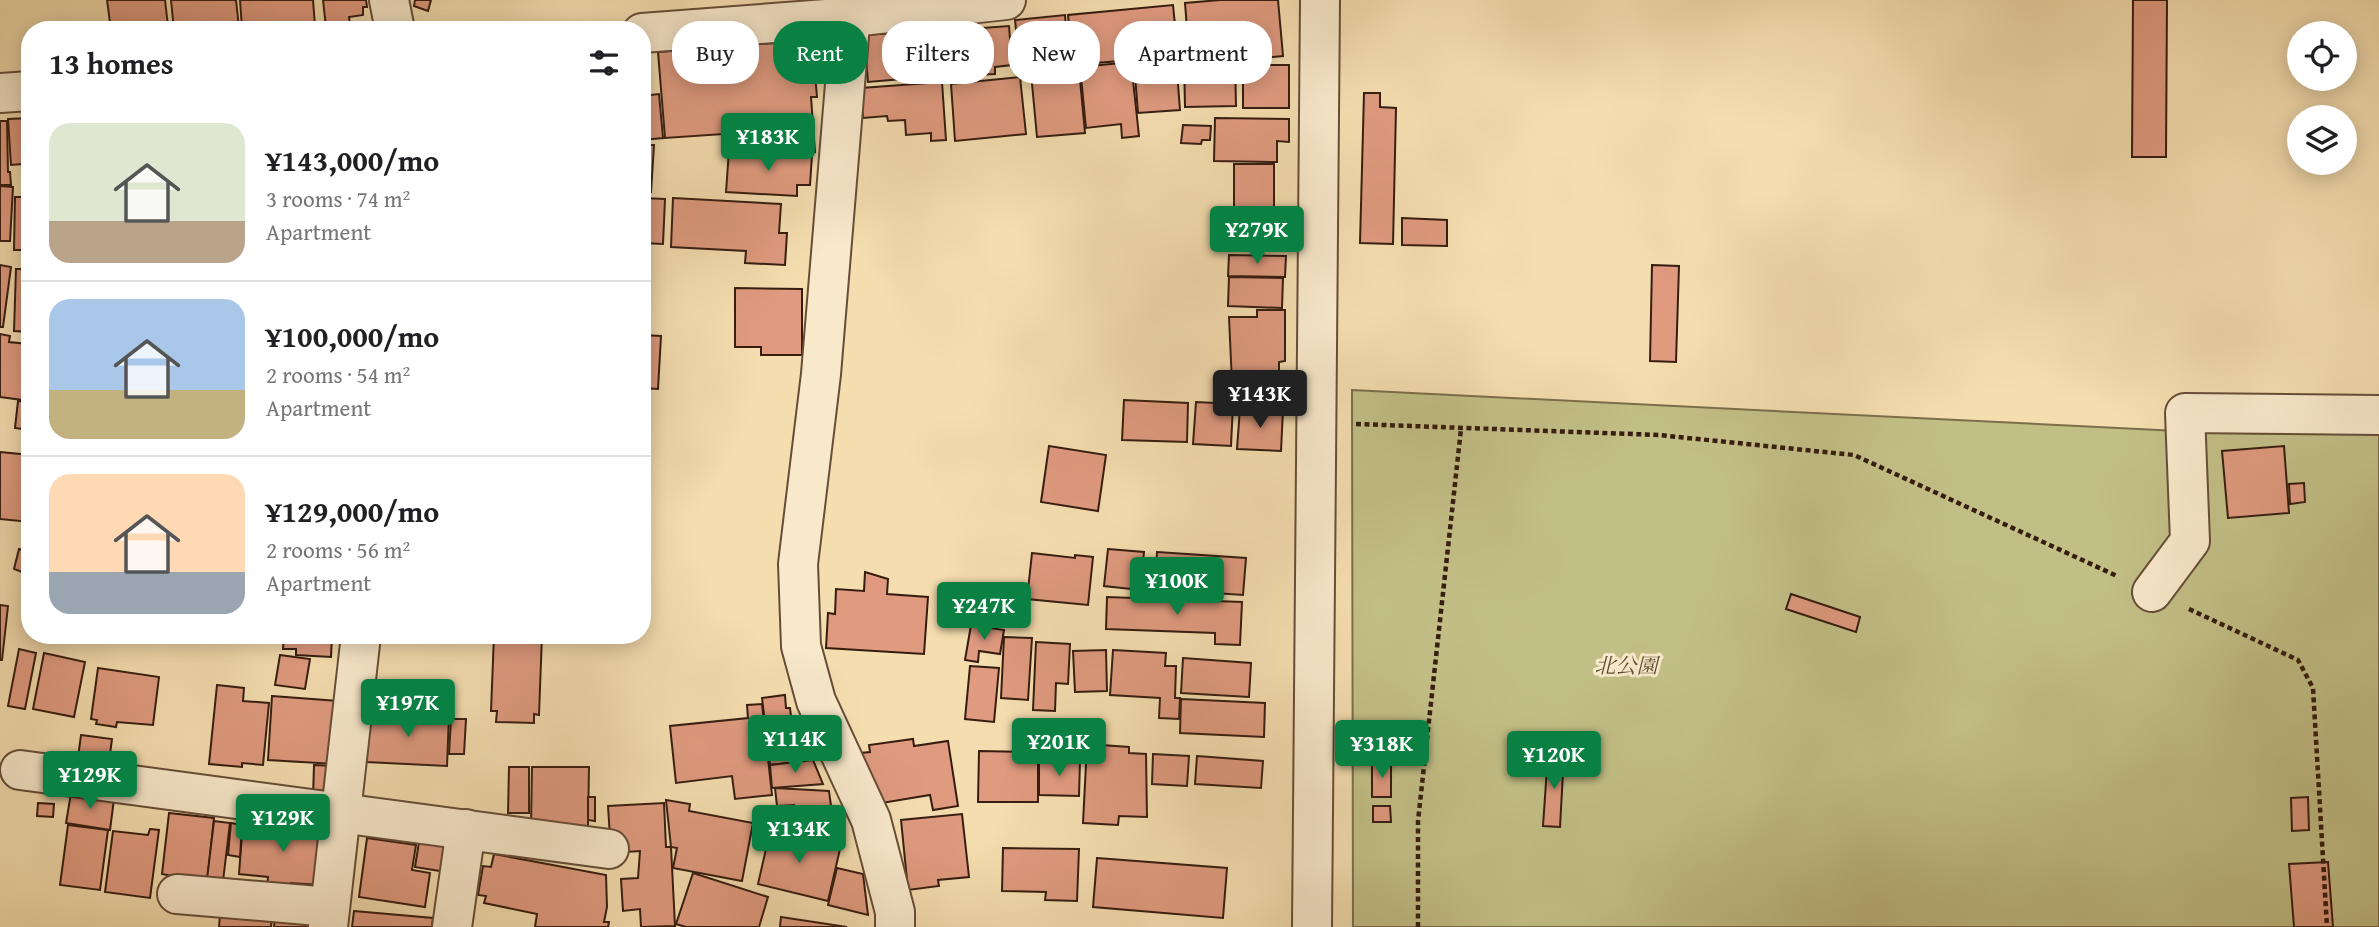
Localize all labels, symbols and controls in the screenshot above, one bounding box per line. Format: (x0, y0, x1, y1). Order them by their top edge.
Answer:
chip: Buy (672, 21, 759, 84)
chip: Rent (773, 21, 868, 84)
chip: Filters (882, 21, 994, 84)
chip: New (1008, 21, 1100, 84)
chip: Apartment (1114, 21, 1272, 84)
map controls (2287, 21, 2357, 175)
button: locate (2287, 21, 2357, 91)
text: 13 homes (49, 41, 174, 85)
icon: filters (585, 44, 623, 82)
button: layers (2287, 105, 2357, 175)
pin: ¥183K (719, 114, 817, 173)
text: ¥183K (737, 119, 799, 152)
text: ¥143,000/mo (266, 138, 439, 182)
icon: home (105, 151, 189, 235)
text: 3 rooms · 74 m² (266, 182, 410, 215)
pin: ¥279K (1208, 206, 1306, 266)
text: ¥279K (1226, 212, 1288, 245)
text: Apartment (266, 215, 371, 248)
text: ¥100,000/mo (266, 314, 439, 358)
icon: home (105, 327, 189, 411)
text: 2 rooms · 54 m² (266, 358, 410, 391)
pin: ¥143K (1211, 370, 1309, 430)
text: ¥143K (1229, 376, 1291, 409)
text: Apartment (266, 391, 371, 424)
text: ¥129,000/mo (266, 489, 439, 533)
icon: home (105, 502, 189, 586)
text: 2 rooms · 56 m² (266, 533, 410, 566)
pin: ¥100K (1128, 558, 1226, 617)
text: ¥100K (1146, 563, 1208, 596)
text: Apartment (266, 566, 371, 599)
pin: ¥247K (935, 582, 1033, 642)
text: ¥247K (953, 588, 1015, 621)
park label: 北公園 (1595, 650, 1660, 681)
pin: ¥197K (359, 680, 457, 739)
text: ¥197K (377, 685, 439, 718)
pin: ¥114K (746, 716, 844, 775)
pin: ¥201K (1010, 718, 1108, 778)
pin: ¥318K (1333, 720, 1431, 780)
text: ¥114K (764, 721, 826, 754)
text: ¥201K (1028, 724, 1090, 757)
text: ¥318K (1351, 726, 1413, 759)
pin: ¥120K (1505, 732, 1603, 791)
text: ¥120K (1523, 737, 1585, 770)
pin: ¥129K (41, 752, 139, 811)
text: ¥129K (59, 757, 121, 790)
pin: ¥129K (234, 794, 332, 854)
text: ¥129K (252, 800, 314, 833)
pin: ¥134K (750, 806, 848, 865)
text: ¥134K (768, 811, 830, 844)

